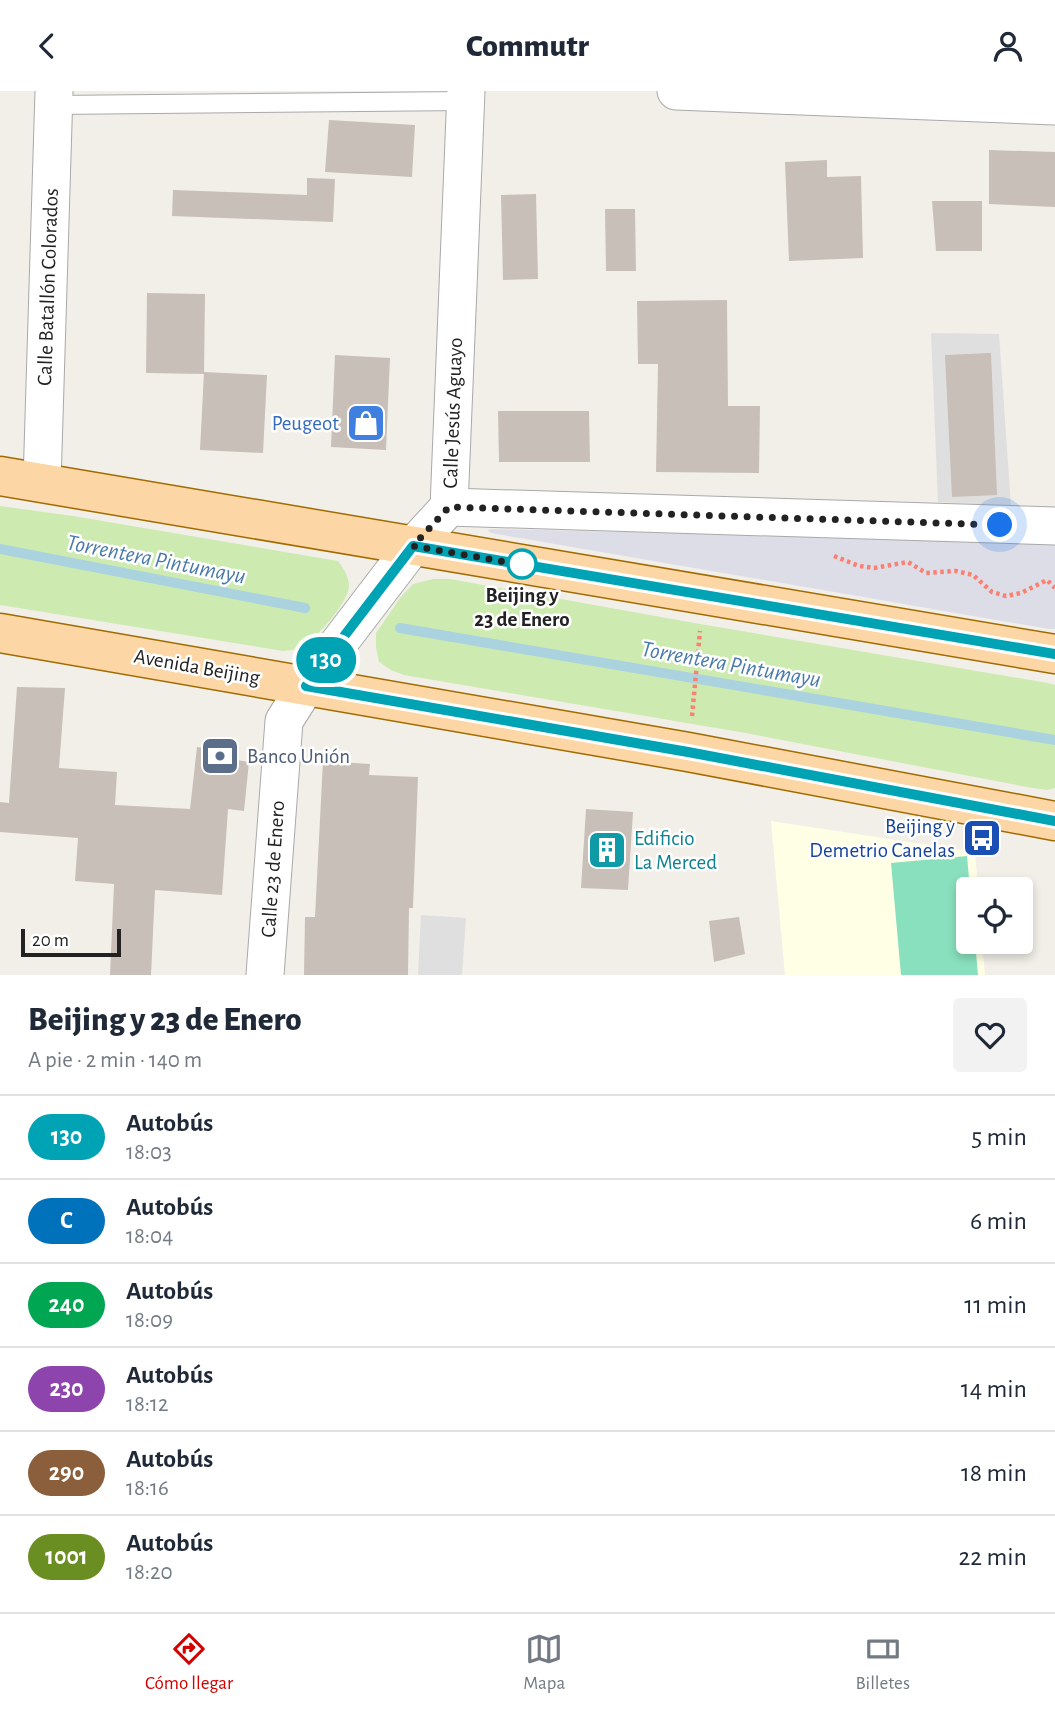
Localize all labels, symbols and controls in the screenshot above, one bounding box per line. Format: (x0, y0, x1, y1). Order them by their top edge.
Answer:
icon: back (28, 27, 66, 65)
icon: person (989, 27, 1027, 65)
text: Commutr (466, 30, 589, 62)
street label: Calle Batallón Colorados (34, 188, 62, 386)
street label: Calle Jesús Aguayo (440, 337, 466, 489)
shop icon: Peugeot (345, 402, 387, 444)
place label: Peugeot (272, 413, 339, 434)
your location (982, 507, 1017, 542)
water label: Torrentera Pintumayu (64, 531, 248, 589)
marker: Beijing y 23 de Enero (507, 549, 537, 579)
place label: Beijing y 23 de Enero (474, 585, 570, 630)
line badge: 130 (286, 637, 366, 683)
water label: Torrentera Pintumayu (639, 638, 823, 692)
street label: Avenida Beijing (132, 646, 262, 689)
text: 130 (310, 648, 342, 672)
bank icon: Banco Unión (199, 735, 241, 777)
place label: Banco Unión (247, 746, 350, 767)
street label: Calle 23 de Enero (258, 800, 288, 938)
place label: Beijing y Demetrio Canelas (809, 816, 955, 861)
bus stop icon: Beijing y Demetrio Canelas (961, 817, 1003, 859)
place label: Edificio La Merced (634, 828, 717, 873)
building icon: Edificio La Merced (586, 829, 628, 871)
map controls (956, 877, 1033, 954)
button: locate (956, 877, 1033, 954)
scale bar (21, 926, 121, 958)
text: 20 m (32, 931, 69, 950)
button: heart (953, 998, 1027, 1072)
text: Beijing y 23 de Enero (28, 1004, 302, 1037)
text: A pie · 2 min · 140 m (28, 1049, 202, 1072)
text: Autobús (126, 1110, 213, 1136)
text: 5 min (971, 1124, 1027, 1150)
text: 130 (51, 1125, 82, 1149)
text: 18:03 (126, 1141, 172, 1164)
text: Autobús (126, 1194, 213, 1220)
text: 6 min (970, 1208, 1027, 1234)
text: C (60, 1209, 73, 1233)
text: 18:04 (126, 1225, 173, 1248)
text: Autobús (126, 1278, 213, 1304)
text: 11 min (964, 1292, 1027, 1318)
text: 240 (49, 1293, 84, 1317)
text: 18:09 (126, 1309, 173, 1332)
text: Autobús (126, 1362, 213, 1388)
text: 14 min (961, 1376, 1027, 1402)
text: 230 (49, 1377, 84, 1401)
text: 18:12 (126, 1393, 168, 1416)
text: Autobús (126, 1446, 213, 1472)
text: 18 min (961, 1460, 1027, 1486)
text: 290 (49, 1461, 84, 1485)
text: 18:16 (126, 1477, 169, 1500)
text: Autobús (126, 1530, 213, 1556)
text: 22 min (959, 1544, 1027, 1570)
text: 1001 (45, 1545, 88, 1569)
text: 18:20 (126, 1561, 173, 1584)
tab: Cómo llegar (145, 1630, 233, 1695)
tab: Mapa (523, 1630, 565, 1695)
tab: Billetes (855, 1630, 910, 1695)

